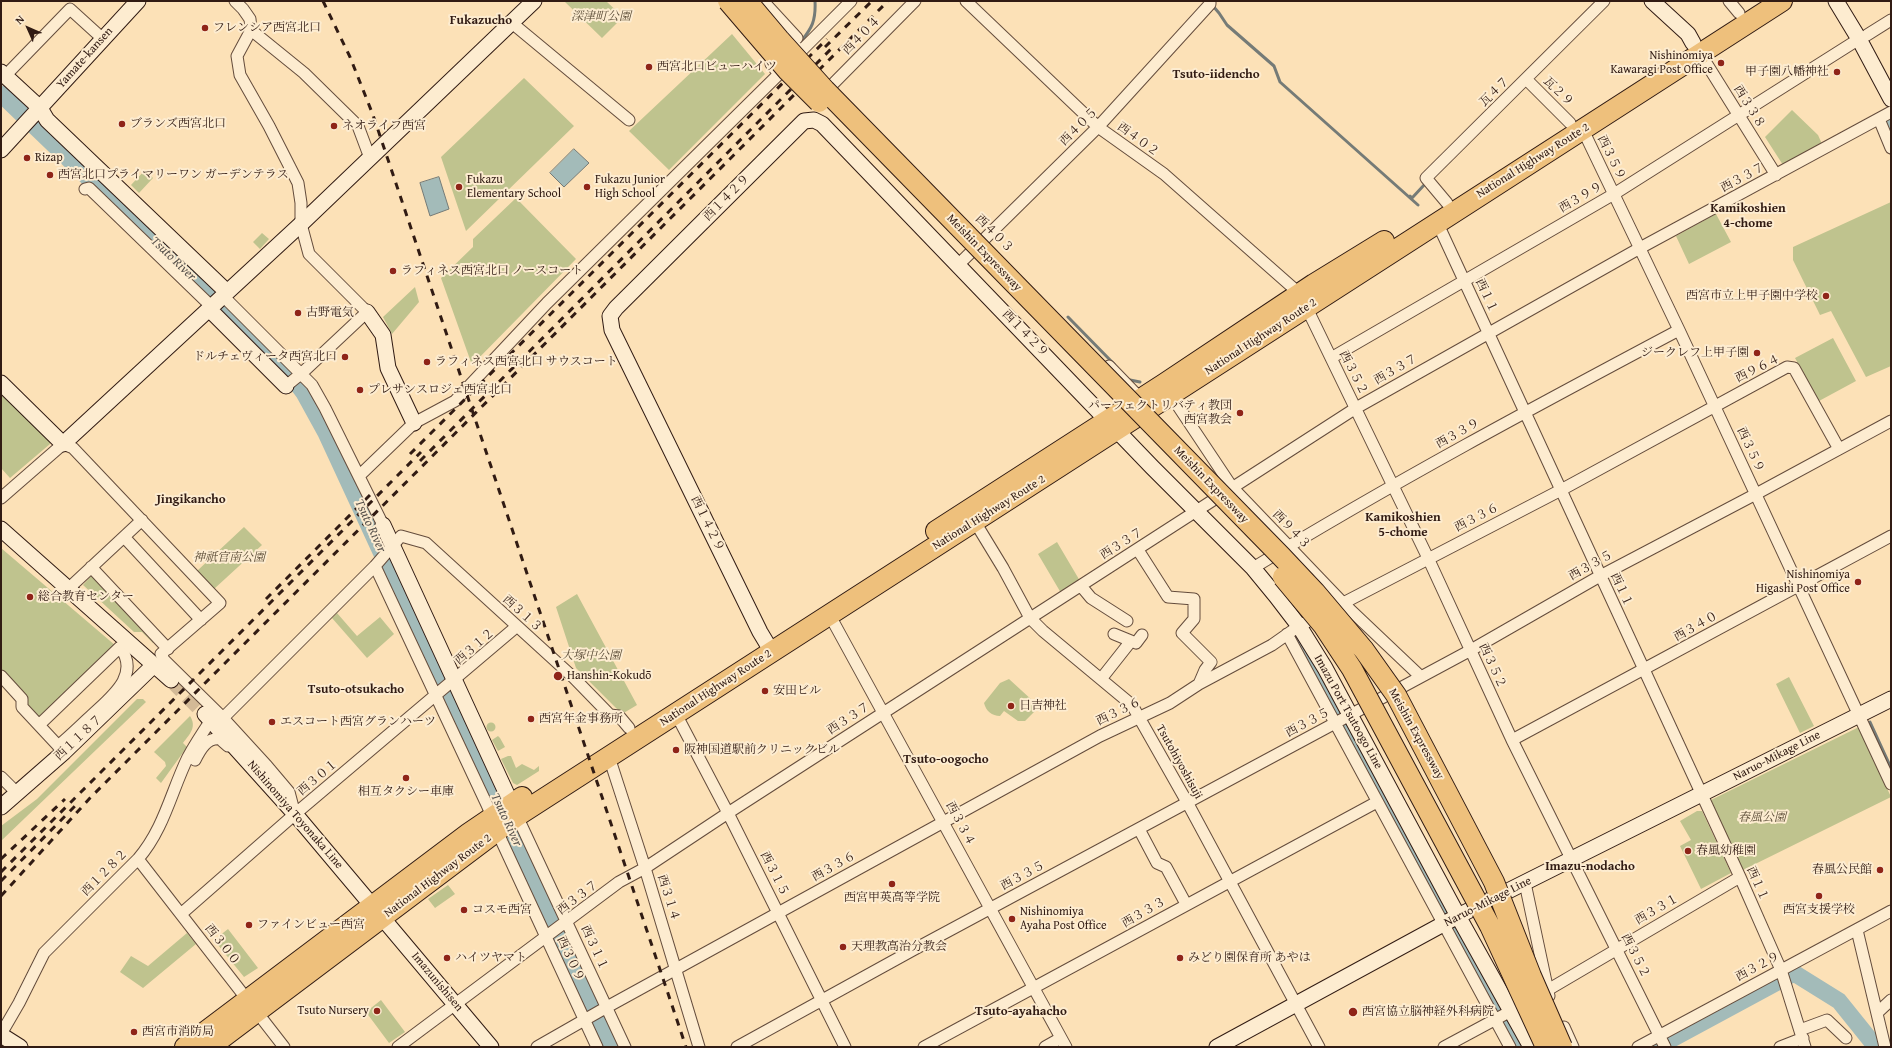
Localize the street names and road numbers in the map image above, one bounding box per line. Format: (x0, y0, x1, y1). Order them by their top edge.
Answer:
street label: 西４０４ (840, 14, 884, 58)
street label: Yamate-kansen (54, 24, 116, 92)
street label: 瓦４７ (1477, 74, 1513, 110)
street label: 瓦２９ (1540, 74, 1576, 110)
street label: 西３３８ (1730, 83, 1768, 131)
street label: 西４０５ (1057, 105, 1101, 149)
street label: 西４０２ (1114, 120, 1162, 160)
street label: National Highway Route 2 (1474, 120, 1592, 202)
street label: 西３５９ (1594, 133, 1628, 183)
street label: 西３３７ (1718, 160, 1768, 196)
street label: 西１４２９ (701, 172, 753, 224)
street label: 西３９９ (1557, 180, 1605, 216)
street label: Meishin Expressway (944, 211, 1024, 295)
street label: 西４０３ (972, 212, 1016, 256)
street label: 西１１ (1472, 277, 1500, 315)
street label: National Highway Route 2 (1203, 296, 1319, 378)
street label: 西１４２９ (999, 307, 1051, 361)
street label: 西３５２ (1336, 348, 1370, 398)
street label: 西３３７ (1372, 352, 1420, 388)
street label: 西９６４ (1733, 352, 1783, 386)
street label: 西３３９ (1434, 416, 1482, 452)
street label: 西３５９ (1733, 425, 1767, 475)
street label: Meishin Expressway (1171, 443, 1251, 527)
street label: National Highway Route 2 (930, 472, 1048, 554)
street label: 西１４２９ (687, 494, 727, 554)
street label: 西３３６ (1452, 501, 1502, 535)
street label: 西９４３ (1269, 508, 1313, 552)
street label: 西３３７ (1098, 525, 1146, 563)
street label: 西３３５ (1567, 548, 1615, 584)
street label: 西１１ (1607, 571, 1635, 609)
street label: 西３１３ (499, 593, 545, 635)
street label: 西３４０ (1672, 609, 1720, 645)
street label: 西３１２ (452, 626, 498, 668)
street label: 西３５２ (1475, 641, 1509, 691)
street label: National Highway Route 2 (658, 647, 774, 729)
street label: Imazu Port Tsutoogo Line (1310, 652, 1386, 772)
street label: Meishin Expressway (1385, 686, 1447, 782)
street label: 西３３６ (1094, 695, 1144, 729)
street label: 西３３７ (825, 700, 873, 738)
street label: 西３３５ (1283, 705, 1333, 741)
street label: 西１１８７ (52, 712, 106, 764)
street label: Tsutohiyoshisuji (1153, 722, 1205, 802)
street label: Naruo-Mikage Line (1731, 728, 1823, 784)
street label: 西３０１ (295, 757, 341, 799)
street label: Nishinomiya Toyonaka Line (244, 758, 346, 872)
street label: 西３３４ (942, 799, 978, 849)
street label: National Highway Route 2 (382, 831, 494, 921)
street label: 西１２８２ (79, 847, 131, 899)
street label: 西３１５ (757, 849, 791, 899)
street label: 西３３６ (810, 849, 858, 885)
street label: 西３３５ (998, 858, 1048, 894)
street label: 西１１ (1743, 865, 1771, 903)
street label: 西３１４ (654, 873, 682, 923)
street label: Naruo-Mikage Line (1442, 874, 1534, 930)
street label: 西３３７ (554, 878, 602, 918)
street label: 西３３１ (1633, 892, 1681, 928)
street label: 西３３３ (1120, 895, 1168, 931)
street label: 西３００ (202, 922, 242, 968)
street label: 西３１１ (577, 923, 611, 973)
street label: 西３５２ (1618, 931, 1652, 981)
street label: 西３０９ (553, 934, 587, 984)
street label: Imazunishisen (408, 949, 466, 1015)
street label: 西３２９ (1733, 949, 1783, 985)

